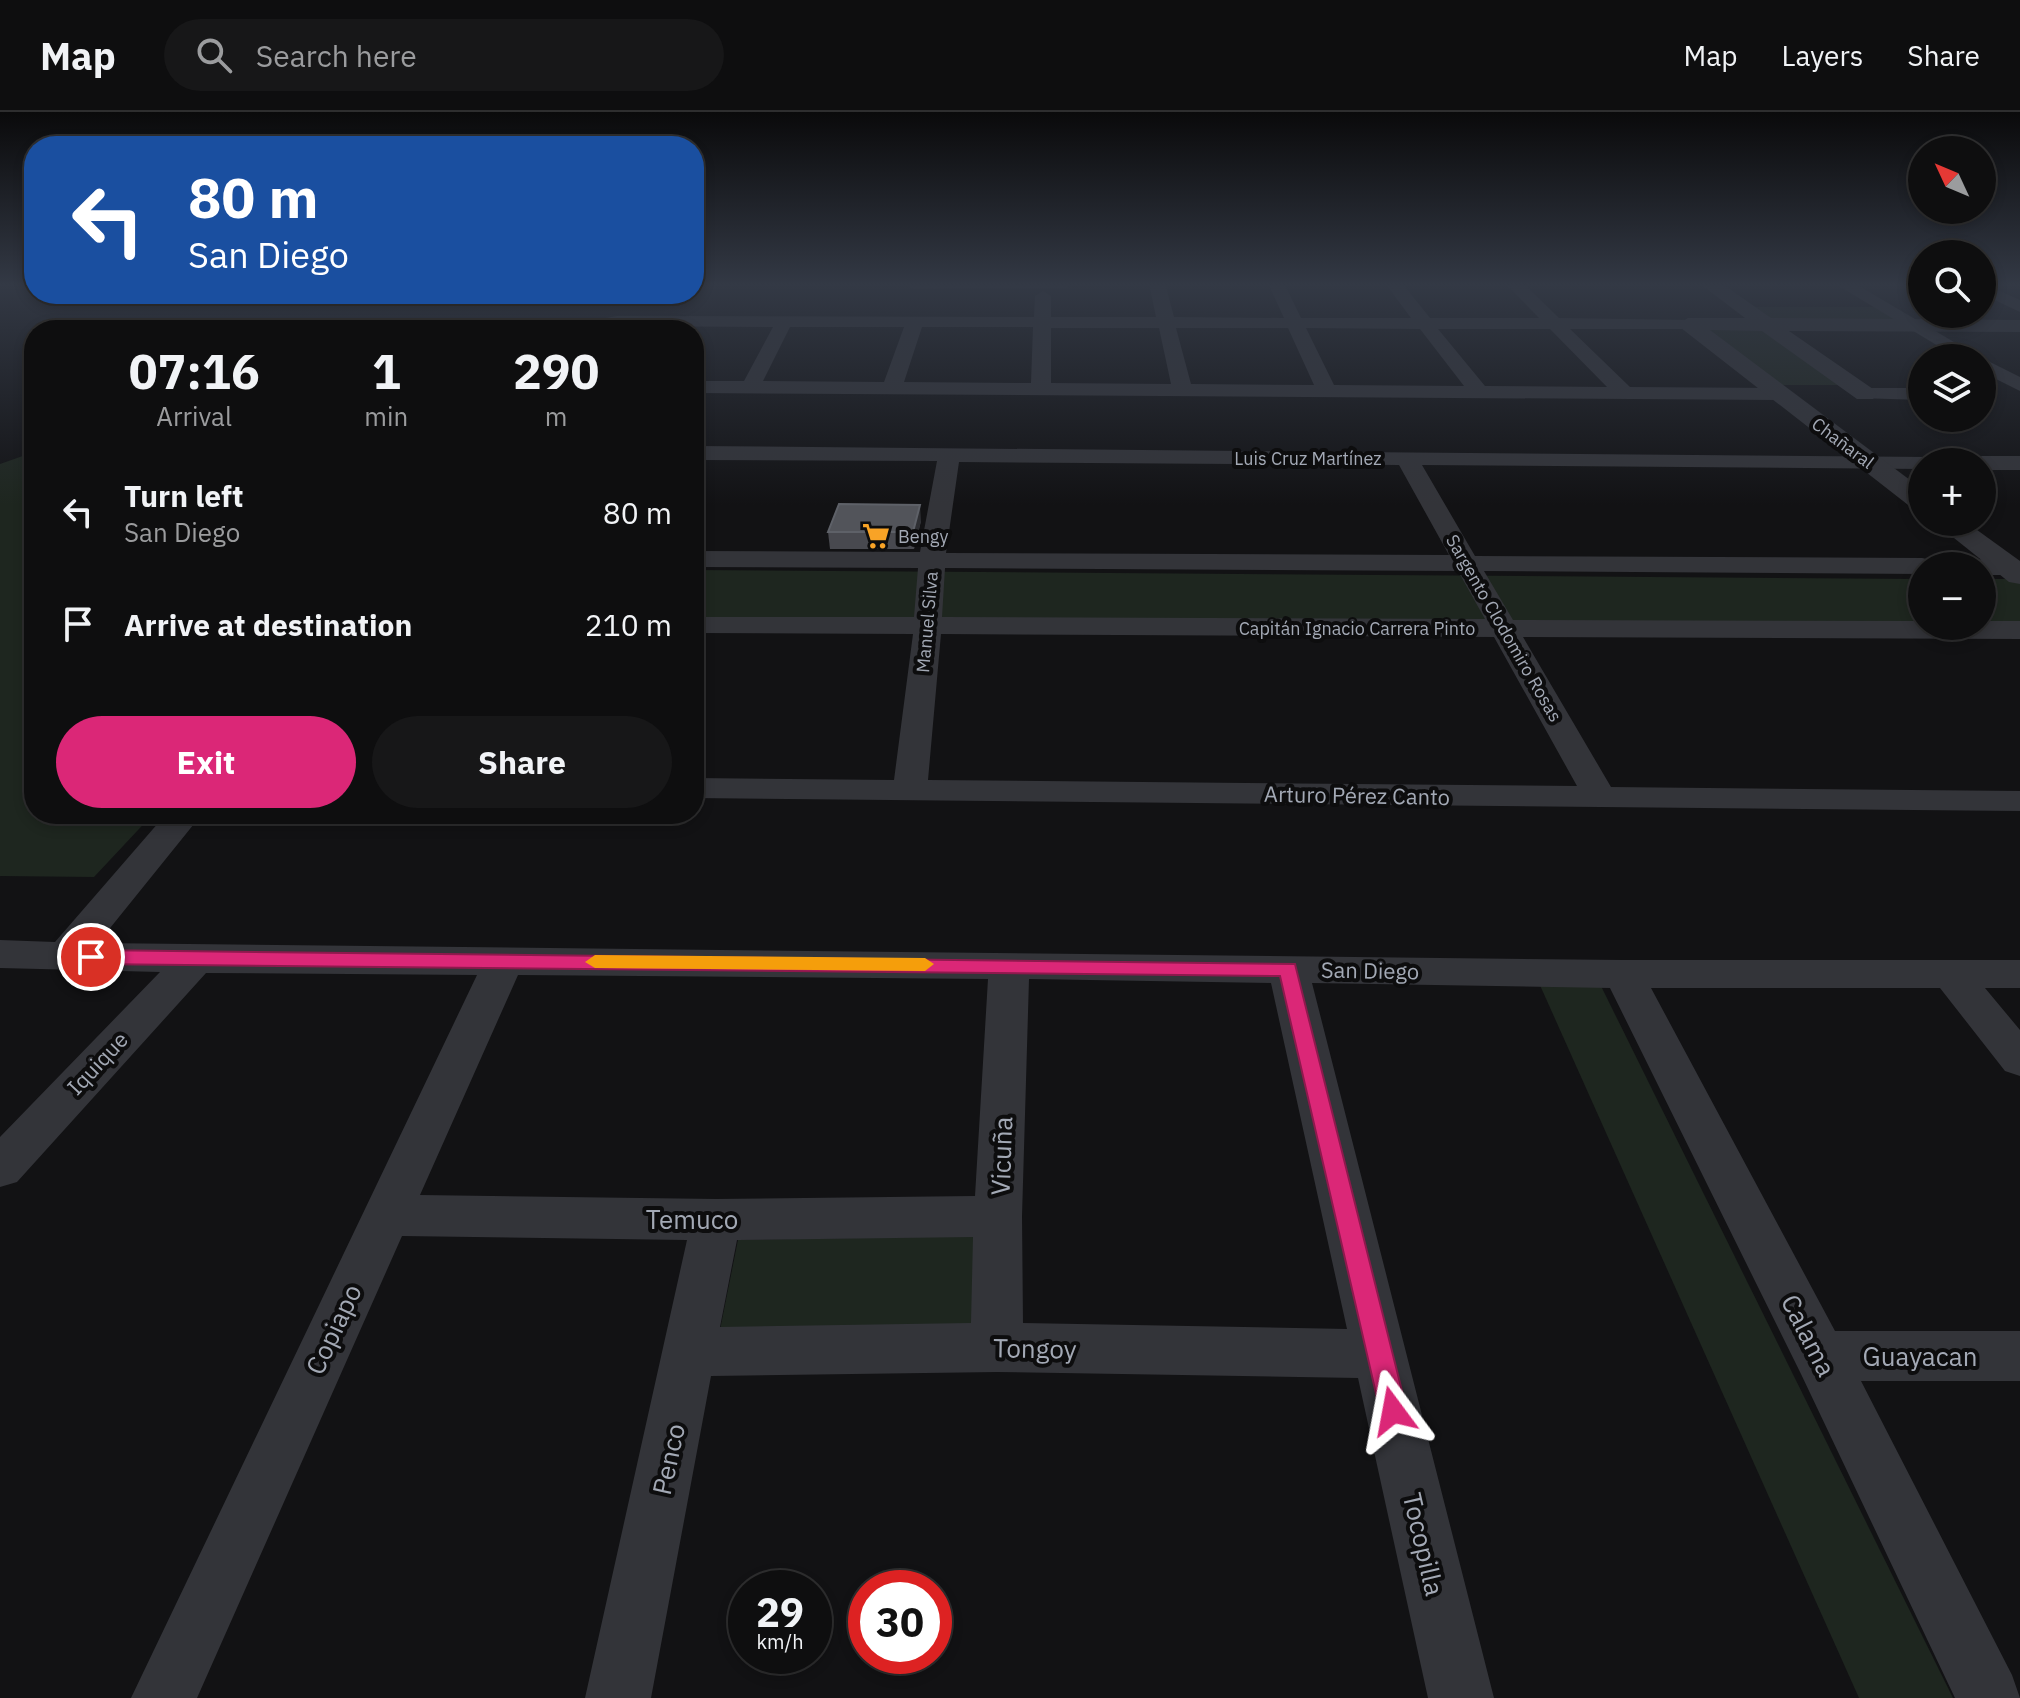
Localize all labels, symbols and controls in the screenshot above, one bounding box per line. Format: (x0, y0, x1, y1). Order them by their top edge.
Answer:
search box (164, 19, 724, 91)
text: Map (40, 31, 116, 80)
icon: search (192, 33, 236, 77)
text: Search here (256, 36, 417, 75)
text: Map (1683, 37, 1737, 74)
text: Layers (1781, 37, 1863, 74)
text: Share (1907, 37, 1980, 74)
north arrow (1908, 136, 1996, 224)
map controls (1908, 136, 1996, 640)
text: 80 m (188, 161, 318, 233)
icon: left (56, 168, 160, 272)
text: San Diego (188, 231, 349, 278)
button: search (1908, 240, 1996, 328)
text: 07:16 (129, 340, 260, 402)
text: 1 (372, 340, 401, 402)
text: 290 (513, 340, 599, 402)
button: layers (1908, 344, 1996, 432)
text: Arrival (156, 399, 232, 433)
text: min (364, 399, 408, 433)
text: m (545, 399, 567, 433)
street label: Chañaral (1807, 412, 1879, 474)
street label: Luis Cruz Martínez (1234, 447, 1382, 470)
button: + (1908, 448, 1996, 536)
text: Turn left (124, 476, 243, 515)
icon: left (56, 490, 100, 534)
text: 80 m (603, 493, 672, 532)
text: San Diego (124, 515, 240, 549)
supermarket icon: Bengy (861, 521, 891, 551)
place label: Bengy (898, 525, 948, 548)
street label: Sargento Clodomiro Rosas (1441, 530, 1567, 726)
button: − (1908, 552, 1996, 640)
street label: Manuel Silva (911, 570, 943, 674)
icon: arrive (56, 602, 100, 646)
text: Arrive at destination (124, 605, 412, 644)
text: 210 m (585, 605, 672, 644)
street label: Capitán Ignacio Carrera Pinto (1239, 617, 1475, 640)
button: Exit (56, 716, 356, 808)
button: Share (372, 716, 672, 808)
street label: Arturo Pérez Canto (1264, 779, 1450, 811)
pin (57, 923, 125, 991)
icon: arrive (69, 935, 113, 979)
street label: San Diego (1321, 955, 1419, 985)
street label: Iquique (60, 1025, 134, 1101)
street label: Vicuña (983, 1116, 1019, 1196)
street label: Temuco (646, 1202, 738, 1236)
street label: Copiapo (297, 1278, 369, 1380)
street label: Calama (1774, 1288, 1844, 1382)
street label: Tongoy (993, 1330, 1077, 1366)
street label: Guayacan (1863, 1339, 1977, 1373)
position arrow (1351, 1369, 1435, 1453)
street label: Penco (644, 1420, 692, 1498)
street label: Tocopilla (1396, 1489, 1452, 1599)
speed limit sign: 30 (848, 1570, 952, 1674)
text: 29 (756, 1586, 804, 1638)
text: km/h (756, 1628, 804, 1655)

